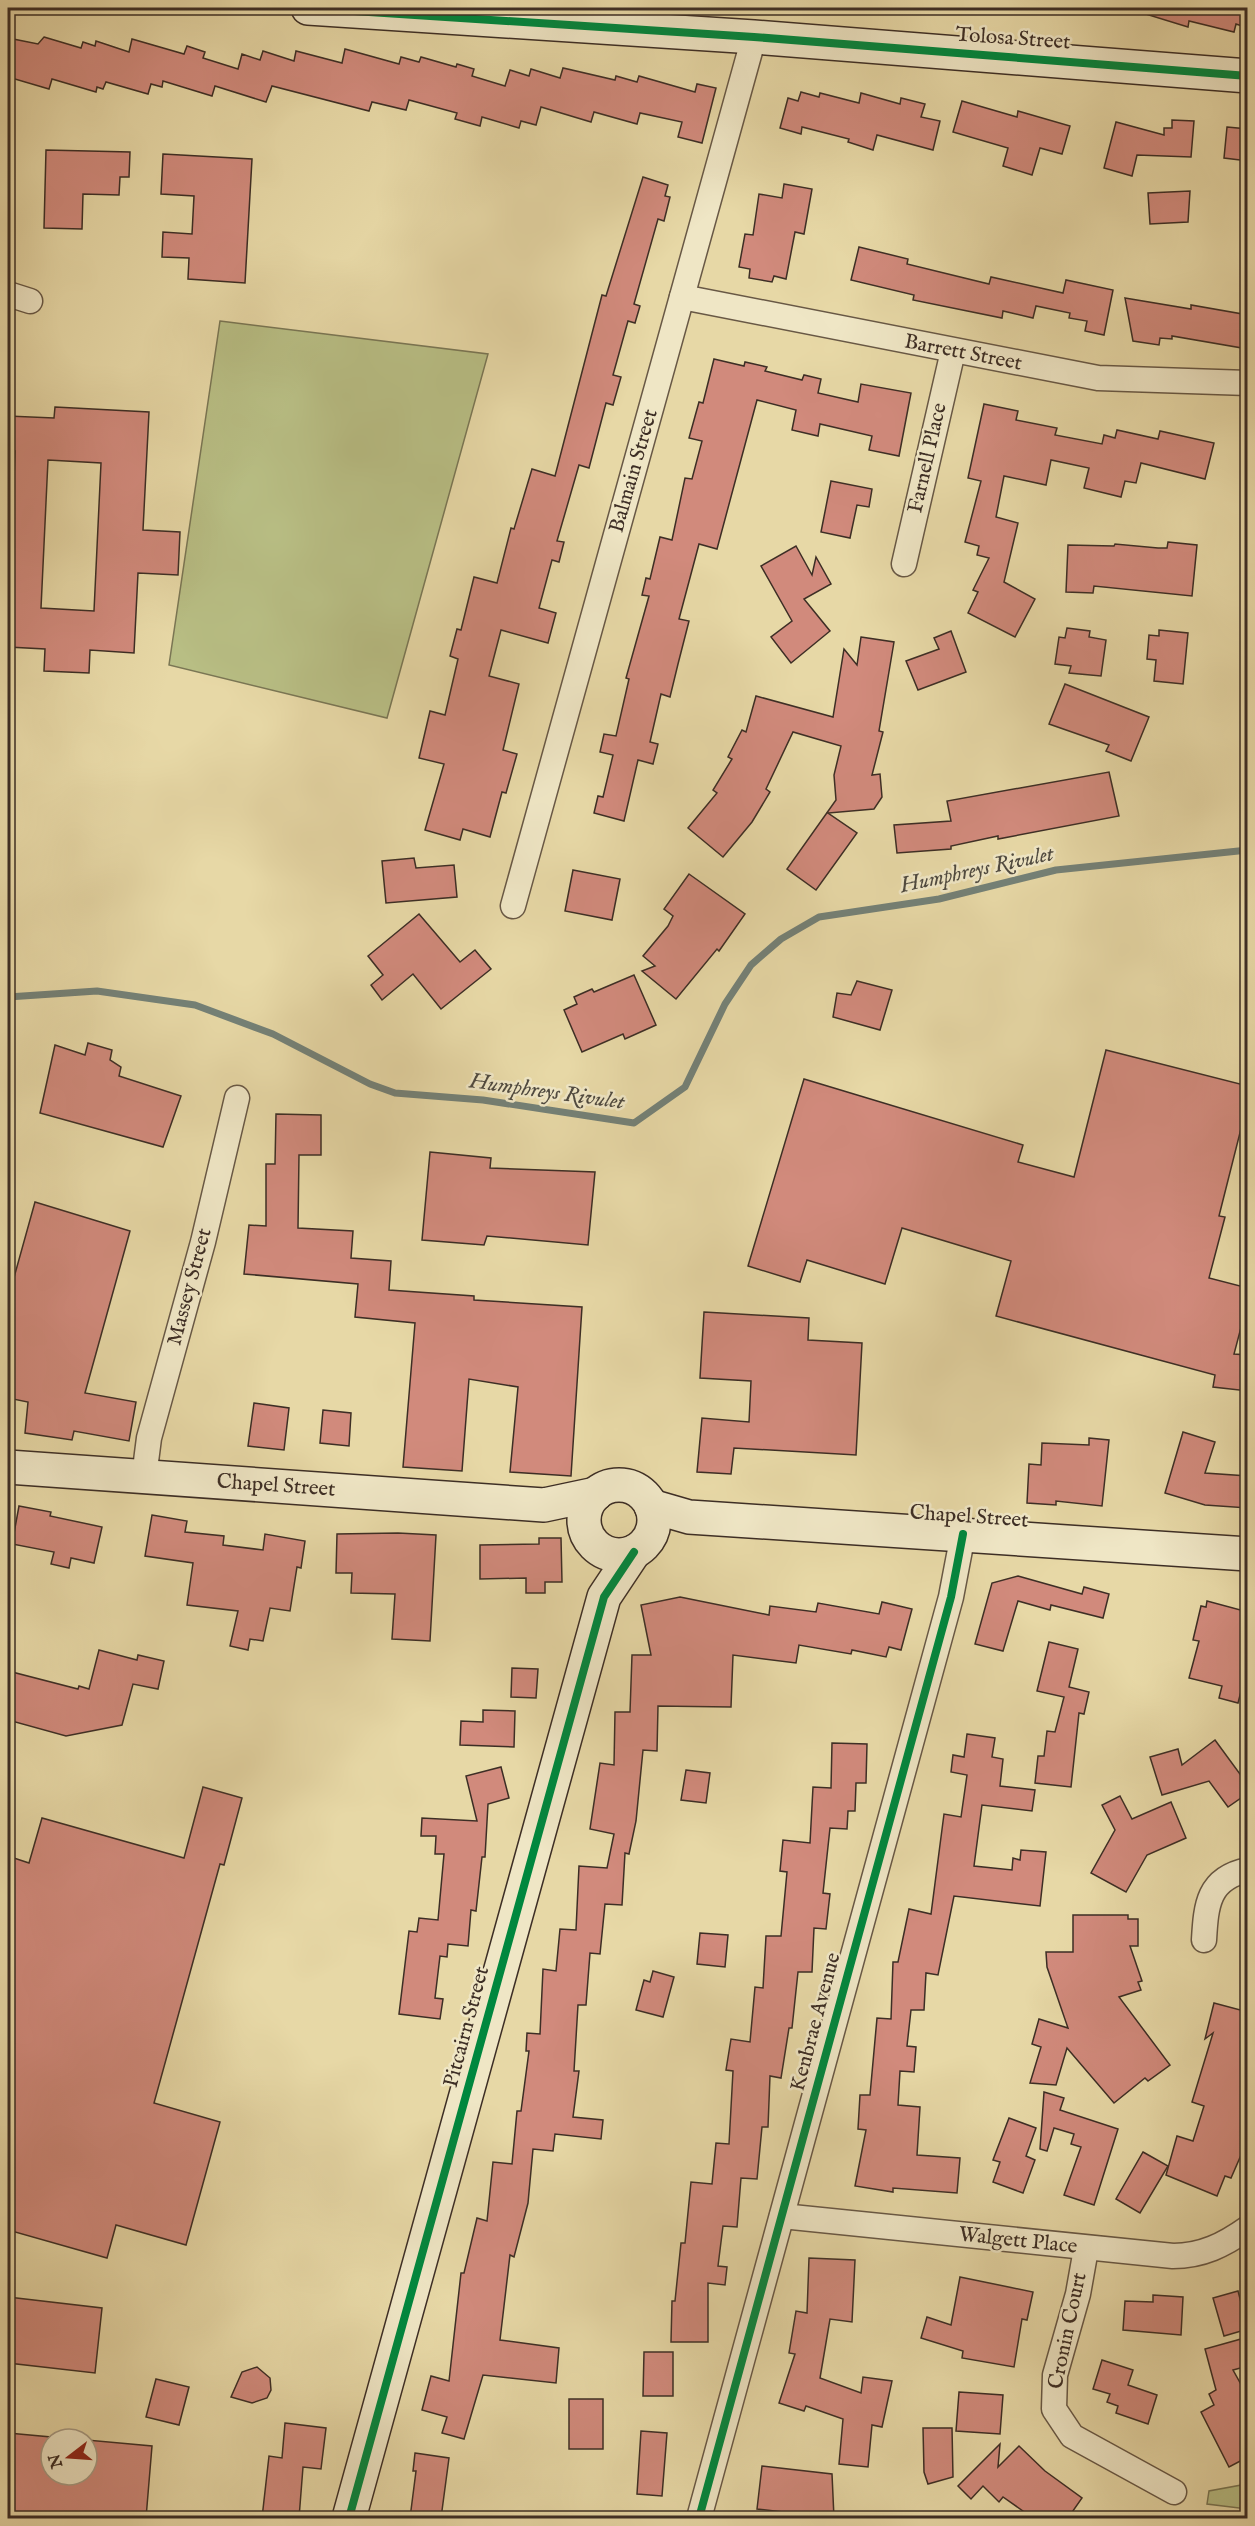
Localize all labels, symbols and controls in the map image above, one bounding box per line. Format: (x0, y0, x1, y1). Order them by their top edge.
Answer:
street label: Tolosa Street (955, 22, 1071, 56)
street label: Barrett Street (902, 328, 1024, 378)
street label: Farnell Place (902, 400, 954, 516)
street label: Balmain Street (603, 406, 665, 536)
water label: Humphreys Rivulet (897, 840, 1057, 900)
water label: Humphreys Rivulet (467, 1067, 627, 1117)
street label: Massey Street (161, 1225, 219, 1349)
street label: Chapel Street (216, 1468, 336, 1504)
street label: Chapel Street (909, 1499, 1029, 1535)
street label: Kenbrae Avenue (785, 1949, 848, 2094)
street label: Pitcairn Street (438, 1963, 496, 2091)
street label: Walgett Place (957, 2221, 1079, 2261)
street label: Cronin Court (1042, 2270, 1094, 2392)
north arrow (39, 2427, 99, 2487)
text: N (45, 2451, 68, 2471)

